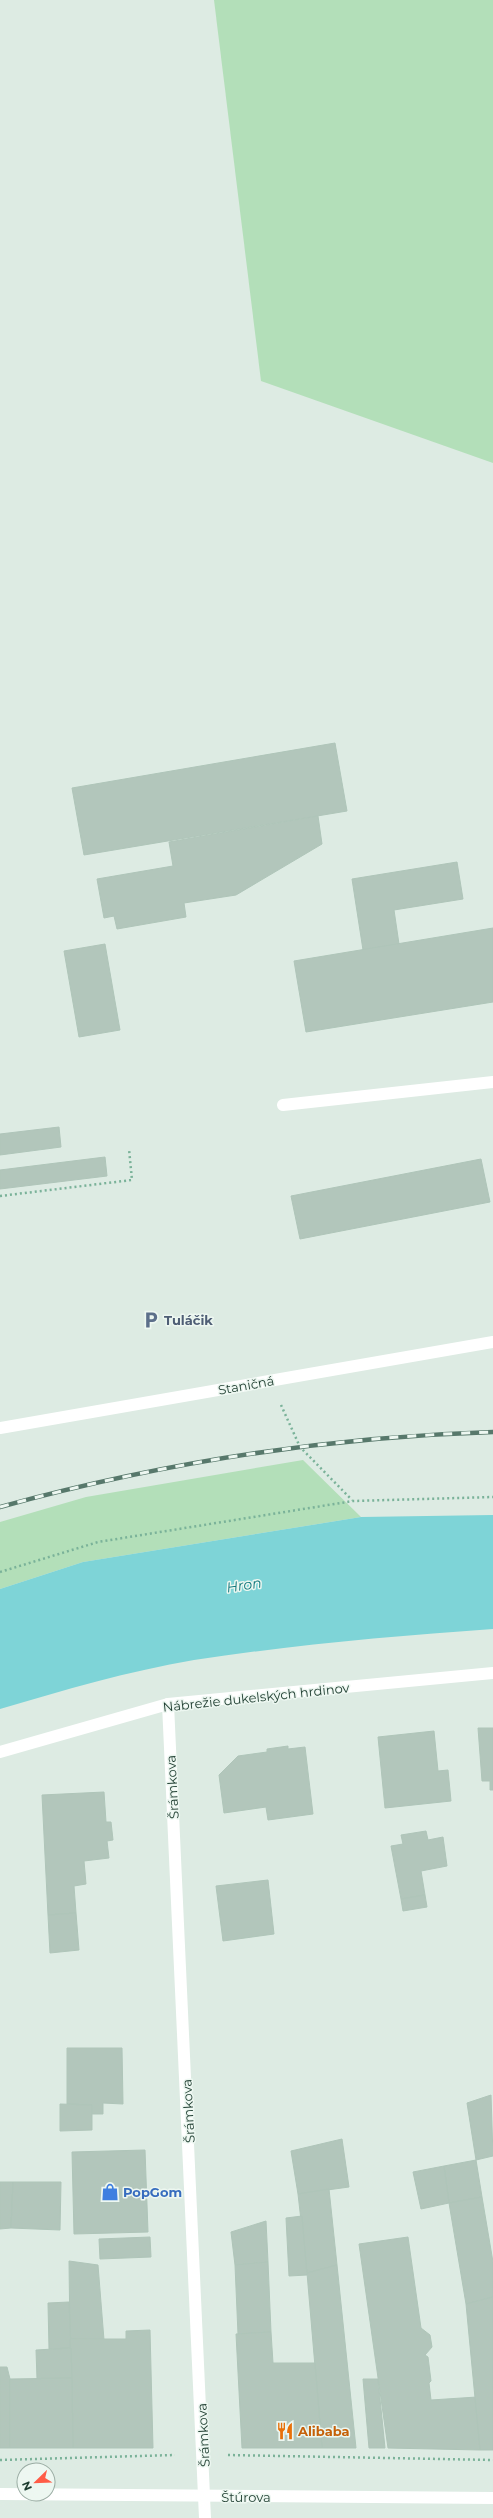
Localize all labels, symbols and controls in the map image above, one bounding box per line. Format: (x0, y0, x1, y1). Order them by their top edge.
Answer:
parking icon: Tuláčik (141, 1310, 161, 1330)
place label: Tuláčik (164, 1312, 213, 1328)
street label: Staničná (217, 1372, 275, 1398)
water label: Hron (225, 1574, 263, 1596)
street label: Nábrežie dukelských hrdinov (162, 1679, 351, 1715)
street label: Šrámkova (162, 1755, 182, 1819)
street label: Šrámkova (178, 2079, 198, 2143)
shop icon: PopGom (100, 2182, 120, 2202)
place label: PopGom (123, 2184, 182, 2200)
street label: Šrámkova (193, 2403, 213, 2467)
restaurant icon: Alibaba (275, 2421, 295, 2441)
place label: Alibaba (297, 2423, 350, 2439)
north arrow (16, 2462, 56, 2502)
text: N (19, 2479, 35, 2493)
street label: Štúrova (221, 2489, 271, 2505)

